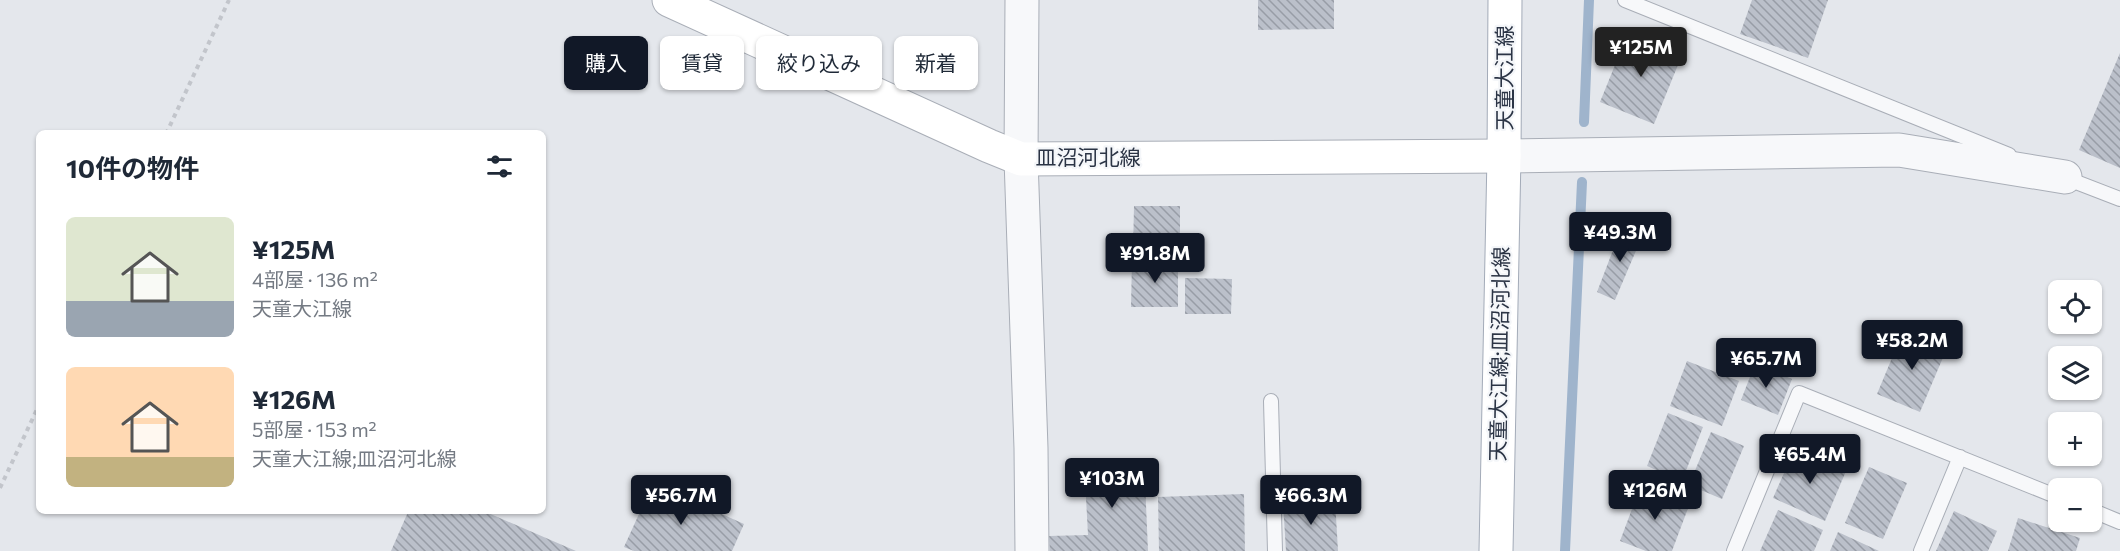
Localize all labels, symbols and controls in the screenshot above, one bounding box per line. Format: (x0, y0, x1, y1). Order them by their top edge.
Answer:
street label: 天童大江線 (1491, 26, 1516, 131)
pin: ¥125M (1599, 27, 1683, 78)
text: ¥125M (1609, 34, 1673, 58)
chip: 購入 (564, 36, 648, 90)
chip: 賃貸 (660, 36, 744, 90)
chip: 絞り込み (756, 36, 882, 90)
chip: 新着 (894, 36, 978, 90)
street label: 皿沼河北線 (1036, 144, 1141, 169)
icon: filters (483, 150, 516, 183)
text: 10件の物件 (66, 152, 199, 183)
pin: ¥49.3M (1571, 212, 1669, 263)
text: ¥49.3M (1583, 219, 1657, 243)
text: ¥125M (252, 233, 335, 264)
pin: ¥91.8M (1106, 233, 1204, 284)
text: ¥91.8M (1120, 240, 1190, 264)
icon: home (114, 241, 186, 313)
street label: 天童大江線;皿沼河北線 (1484, 246, 1513, 462)
text: 4部屋 · 136 m² (252, 267, 378, 291)
map controls (2048, 280, 2102, 532)
button: locate (2048, 280, 2102, 334)
text: 天童大江線 (252, 296, 352, 320)
pin: ¥58.2M (1863, 320, 1961, 371)
text: ¥58.2M (1876, 327, 1948, 351)
pin: ¥65.7M (1717, 338, 1815, 389)
text: ¥65.7M (1730, 345, 1802, 369)
button: layers (2048, 346, 2102, 400)
text: ¥126M (252, 383, 336, 414)
icon: home (114, 391, 186, 463)
button: + (2048, 412, 2102, 466)
text: 5部屋 · 153 m² (252, 417, 377, 441)
pin: ¥65.4M (1761, 434, 1859, 485)
text: ¥65.4M (1773, 441, 1847, 465)
text: 天童大江線;皿沼河北線 (252, 446, 457, 470)
pin: ¥103M (1070, 458, 1154, 509)
text: ¥103M (1079, 465, 1145, 489)
pin: ¥126M (1613, 470, 1697, 521)
pin: ¥56.7M (632, 475, 730, 526)
pin: ¥66.3M (1262, 475, 1360, 526)
text: ¥126M (1623, 477, 1687, 501)
button: − (2048, 478, 2102, 532)
text: ¥56.7M (645, 482, 717, 506)
text: ¥66.3M (1274, 482, 1348, 506)

